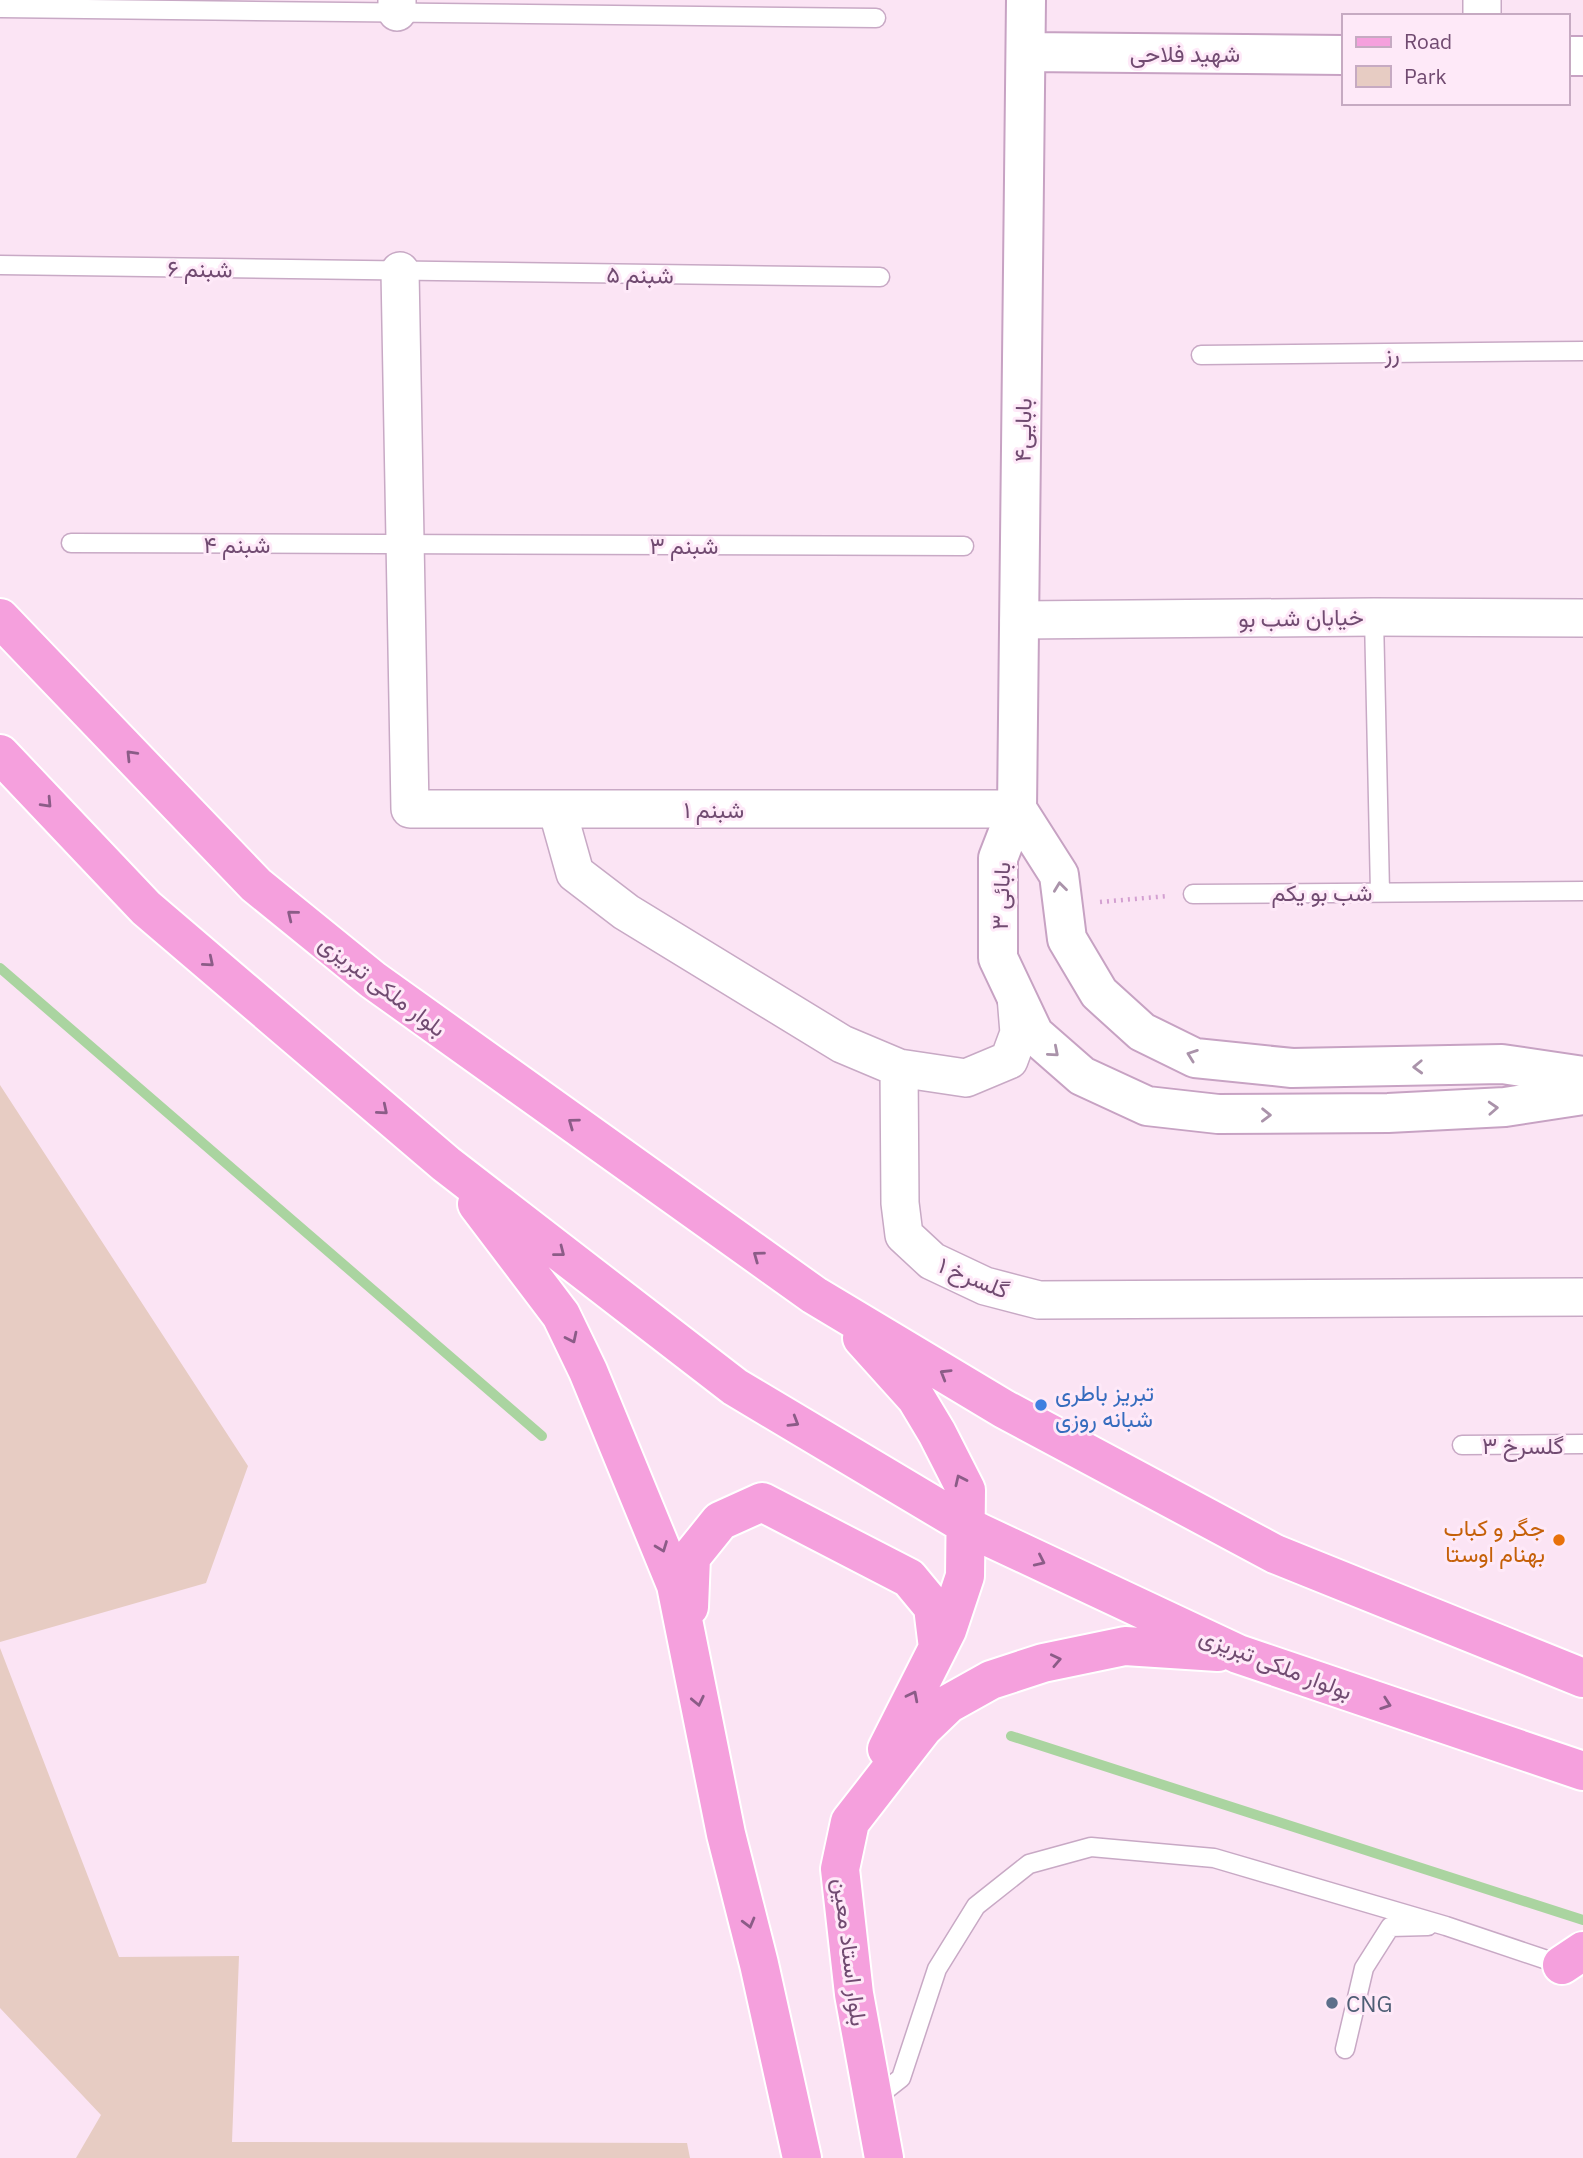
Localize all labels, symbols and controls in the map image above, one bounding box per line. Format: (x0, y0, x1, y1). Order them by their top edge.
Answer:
legend (1342, 14, 1569, 105)
text: Road (1404, 27, 1452, 55)
street label: شهید فلاحی (1130, 38, 1240, 69)
text: Park (1404, 62, 1447, 90)
street label: شبنم ۶ (167, 252, 233, 285)
street label: شبنم ۵ (606, 258, 674, 291)
street label: رز (1383, 338, 1400, 369)
street label: بابایی۴ (1006, 398, 1038, 462)
street label: شبنم ۴ (203, 529, 271, 560)
street label: شبنم ۳ (649, 530, 719, 561)
street label: خیابان شب بو (1238, 601, 1364, 634)
one-way arrow (127, 750, 139, 763)
street label: شبنم ۱ (684, 794, 744, 825)
one-way arrow (38, 795, 51, 808)
street label: بابائی ۳ (984, 861, 1016, 931)
street label: شب بو یکم (1272, 877, 1372, 908)
one-way arrow (1053, 882, 1068, 893)
one-way arrow (288, 910, 300, 923)
street label: بلوار ملکى تبریزى (313, 927, 453, 1043)
one-way arrow (201, 954, 214, 966)
one-way arrow (1046, 1044, 1059, 1056)
one-way arrow (1186, 1049, 1198, 1063)
one-way arrow (1412, 1059, 1423, 1074)
one-way arrow (1488, 1100, 1499, 1115)
one-way arrow (375, 1101, 387, 1114)
one-way arrow (1261, 1107, 1272, 1123)
one-way arrow (568, 1119, 581, 1132)
one-way arrow (552, 1243, 565, 1256)
street label: گلسرخ ۱ (934, 1249, 1014, 1306)
one-way arrow (753, 1252, 766, 1264)
one-way arrow (564, 1331, 578, 1343)
one-way arrow (940, 1370, 953, 1383)
place label: تبریز باطری شبانه روزی (1055, 1377, 1154, 1434)
marker: تبریز باطری شبانه روزی (1033, 1397, 1049, 1413)
one-way arrow (786, 1413, 799, 1426)
street label: گلسرخ ۳ (1482, 1430, 1564, 1462)
one-way arrow (955, 1475, 969, 1487)
place label: جگر و کباب بهنام اوستا (1444, 1512, 1545, 1569)
marker: جگر و کباب بهنام اوستا (1551, 1532, 1567, 1548)
one-way arrow (653, 1541, 667, 1553)
one-way arrow (1033, 1552, 1045, 1566)
street label: بولوار ملکی تبریزی (1195, 1620, 1357, 1707)
one-way arrow (1050, 1654, 1062, 1669)
one-way arrow (905, 1691, 919, 1703)
one-way arrow (690, 1695, 705, 1707)
one-way arrow (1379, 1696, 1391, 1710)
street label: بلوار استاد معین (826, 1876, 875, 2028)
one-way arrow (741, 1917, 755, 1929)
place label: CNG (1346, 1988, 1393, 2018)
marker: CNG (1324, 1995, 1340, 2011)

